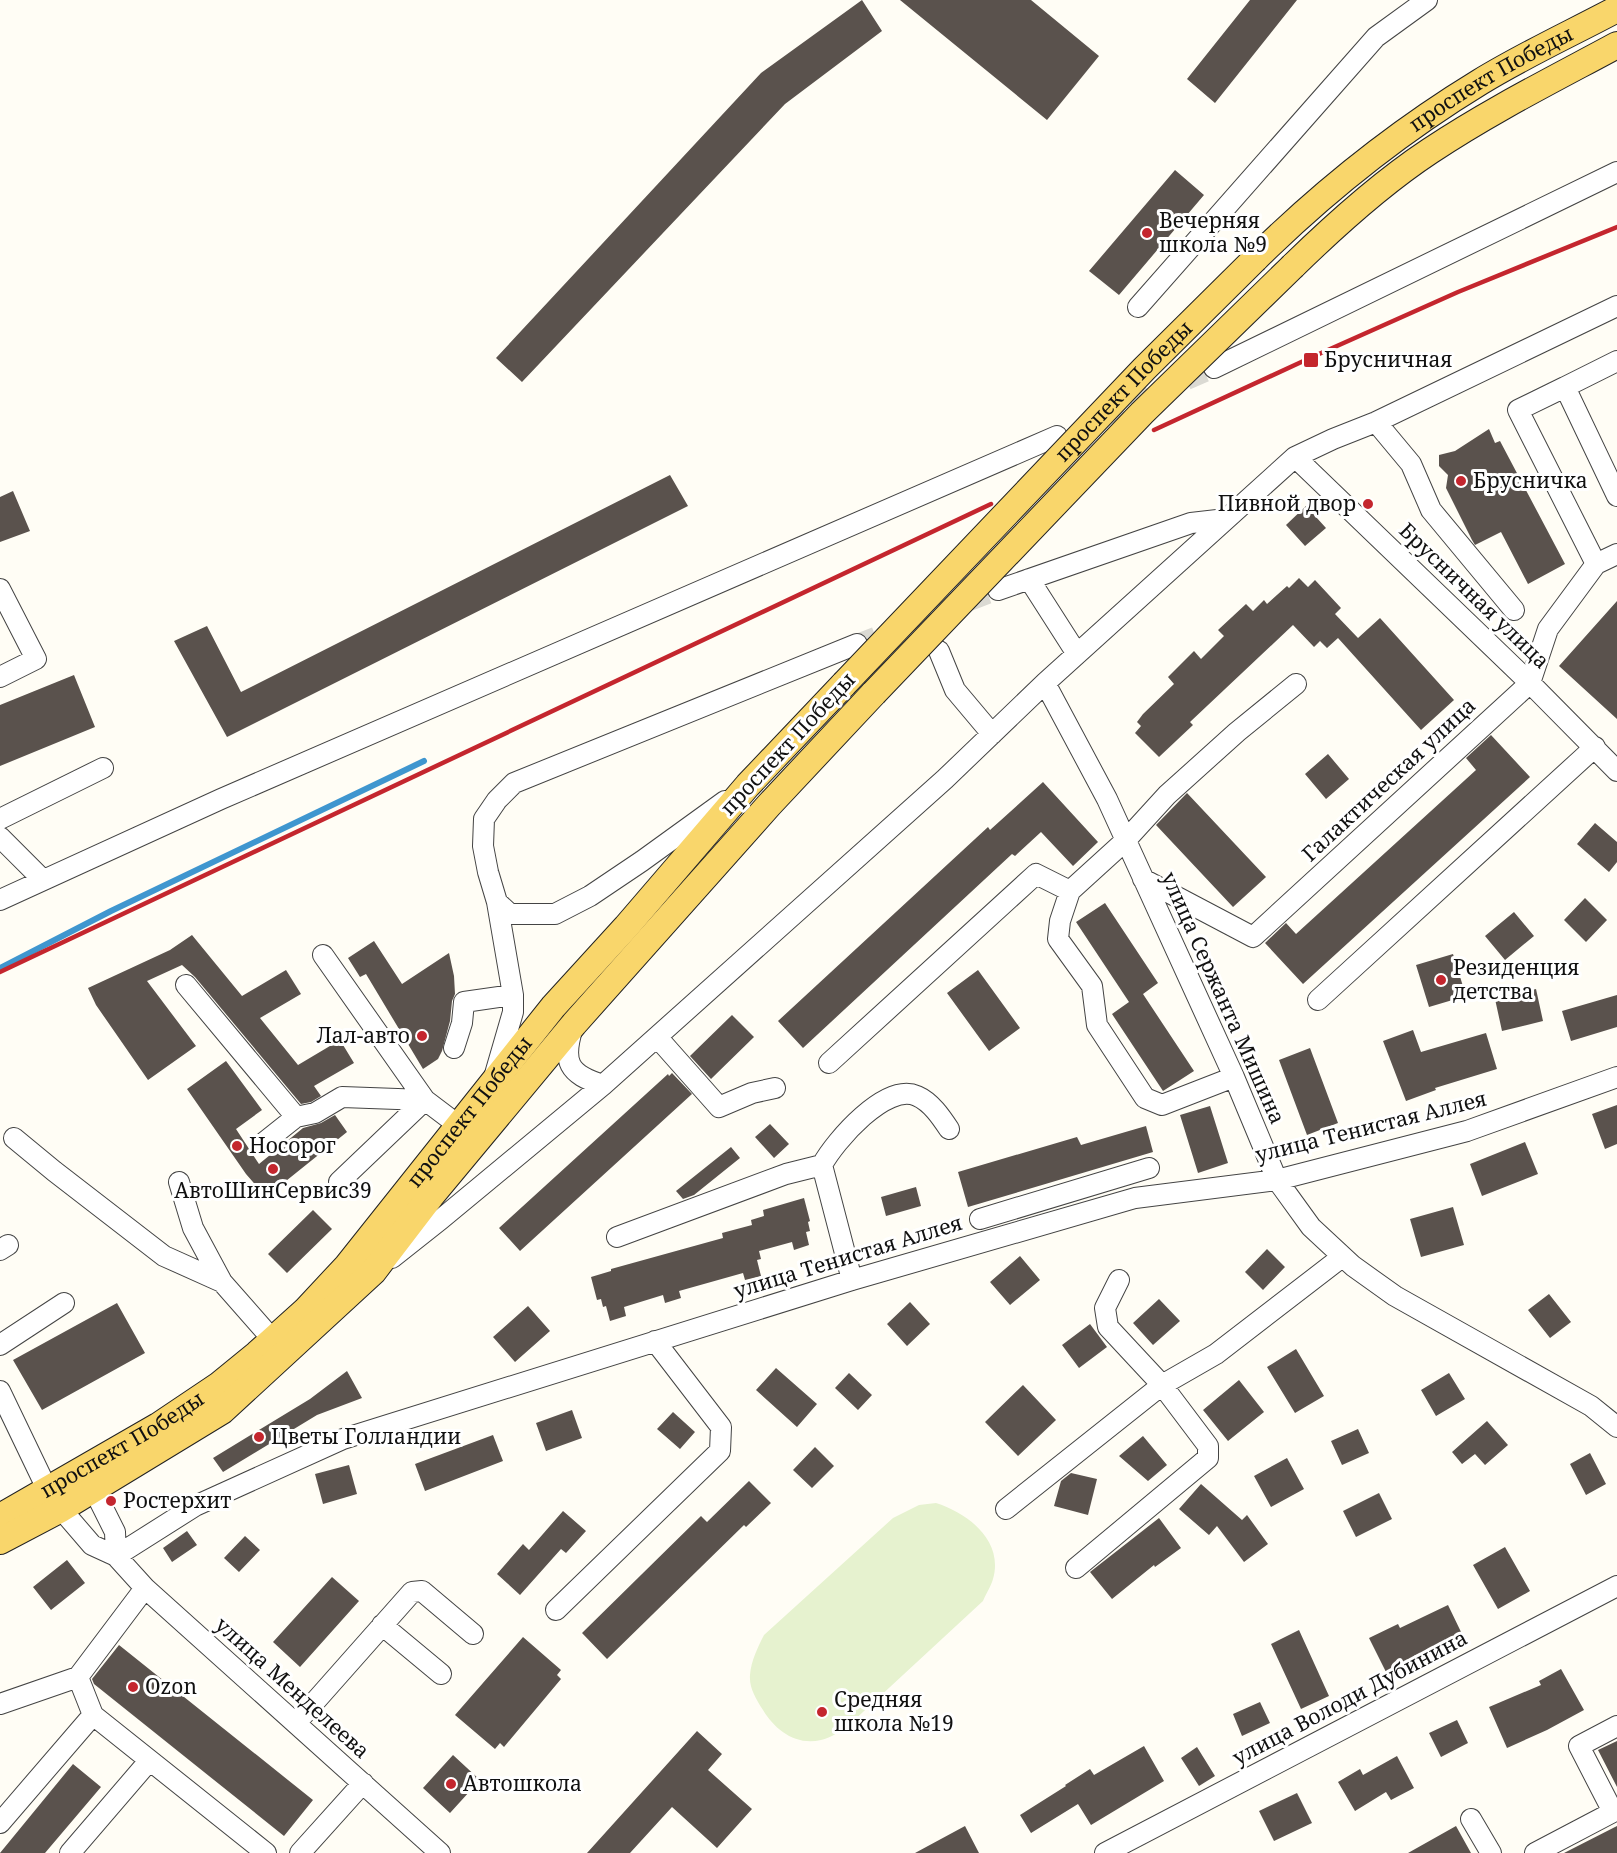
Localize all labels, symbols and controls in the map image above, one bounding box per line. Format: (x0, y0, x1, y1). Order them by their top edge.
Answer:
street label: проспект Победы (1403, 19, 1578, 138)
place label: Вечерняя школа №9 (1159, 206, 1267, 258)
marker: Вечерняя школа №9 (1140, 226, 1154, 240)
street label: проспект Победы (1048, 314, 1198, 467)
place label: Брусничная (1324, 345, 1452, 373)
marker: Брусничная (1302, 351, 1320, 369)
place label: Брусничка (1473, 466, 1588, 494)
marker: Брусничка (1454, 474, 1468, 488)
place label: Пивной двор (1218, 489, 1356, 517)
marker: Пивной двор (1361, 497, 1375, 511)
street label: Брусничная улица (1393, 516, 1556, 674)
street label: проспект Победы (714, 666, 861, 821)
street label: Галактическая улица (1295, 691, 1481, 867)
street label: улица Сержанта Мишина (1156, 867, 1292, 1128)
place label: Резиденция детства (1453, 953, 1579, 1005)
marker: Резиденция детства (1434, 973, 1448, 987)
place label: Лал-авто (316, 1021, 410, 1049)
street label: проспект Победы (400, 1029, 538, 1193)
marker: Лал-авто (415, 1029, 429, 1043)
street label: улица Тенистая Аллея (1252, 1084, 1489, 1168)
place label: Носорог (249, 1131, 336, 1159)
marker: Носорог (230, 1139, 244, 1153)
marker: АвтоШинСервис39 (266, 1162, 280, 1176)
place label: АвтоШинСервис39 (174, 1176, 372, 1204)
street label: улица Тенистая Аллея (730, 1208, 965, 1304)
street label: проспект Победы (35, 1384, 209, 1504)
place label: Цветы Голландии (271, 1422, 461, 1450)
marker: Цветы Голландии (252, 1430, 266, 1444)
place label: Ростерхит (123, 1486, 231, 1514)
marker: Ростерхит (104, 1494, 118, 1508)
street label: улица Менделеева (209, 1610, 376, 1764)
street label: улица Володи Дубинина (1227, 1623, 1472, 1771)
place label: Ozon (145, 1672, 197, 1700)
marker: Ozon (126, 1680, 140, 1694)
place label: Средняя школа №19 (834, 1685, 954, 1737)
marker: Средняя школа №19 (815, 1705, 829, 1719)
place label: Автошкола (463, 1769, 582, 1797)
marker: Автошкола (444, 1777, 458, 1791)

